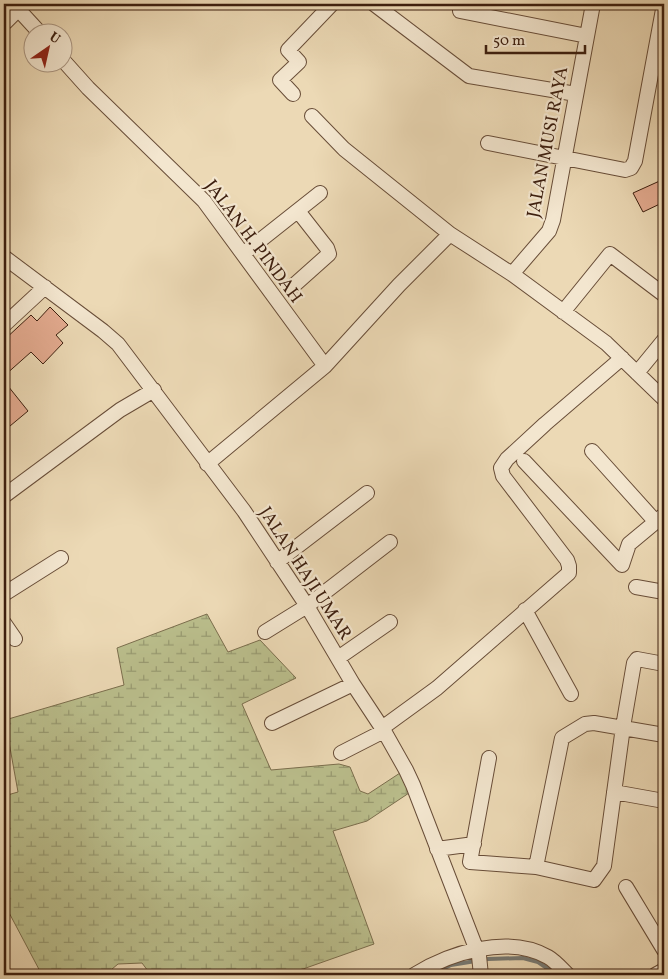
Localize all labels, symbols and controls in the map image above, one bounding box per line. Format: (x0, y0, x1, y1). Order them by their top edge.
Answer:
north arrow (22, 22, 72, 72)
scale bar (486, 22, 584, 54)
text: U (45, 28, 64, 49)
text: 50 m (493, 31, 525, 52)
street label: JALAN MUSI RAYA (522, 64, 575, 220)
street label: JALAN H. PINDAH (198, 175, 308, 309)
street label: JALAN HAJI UMAR (252, 502, 357, 645)

